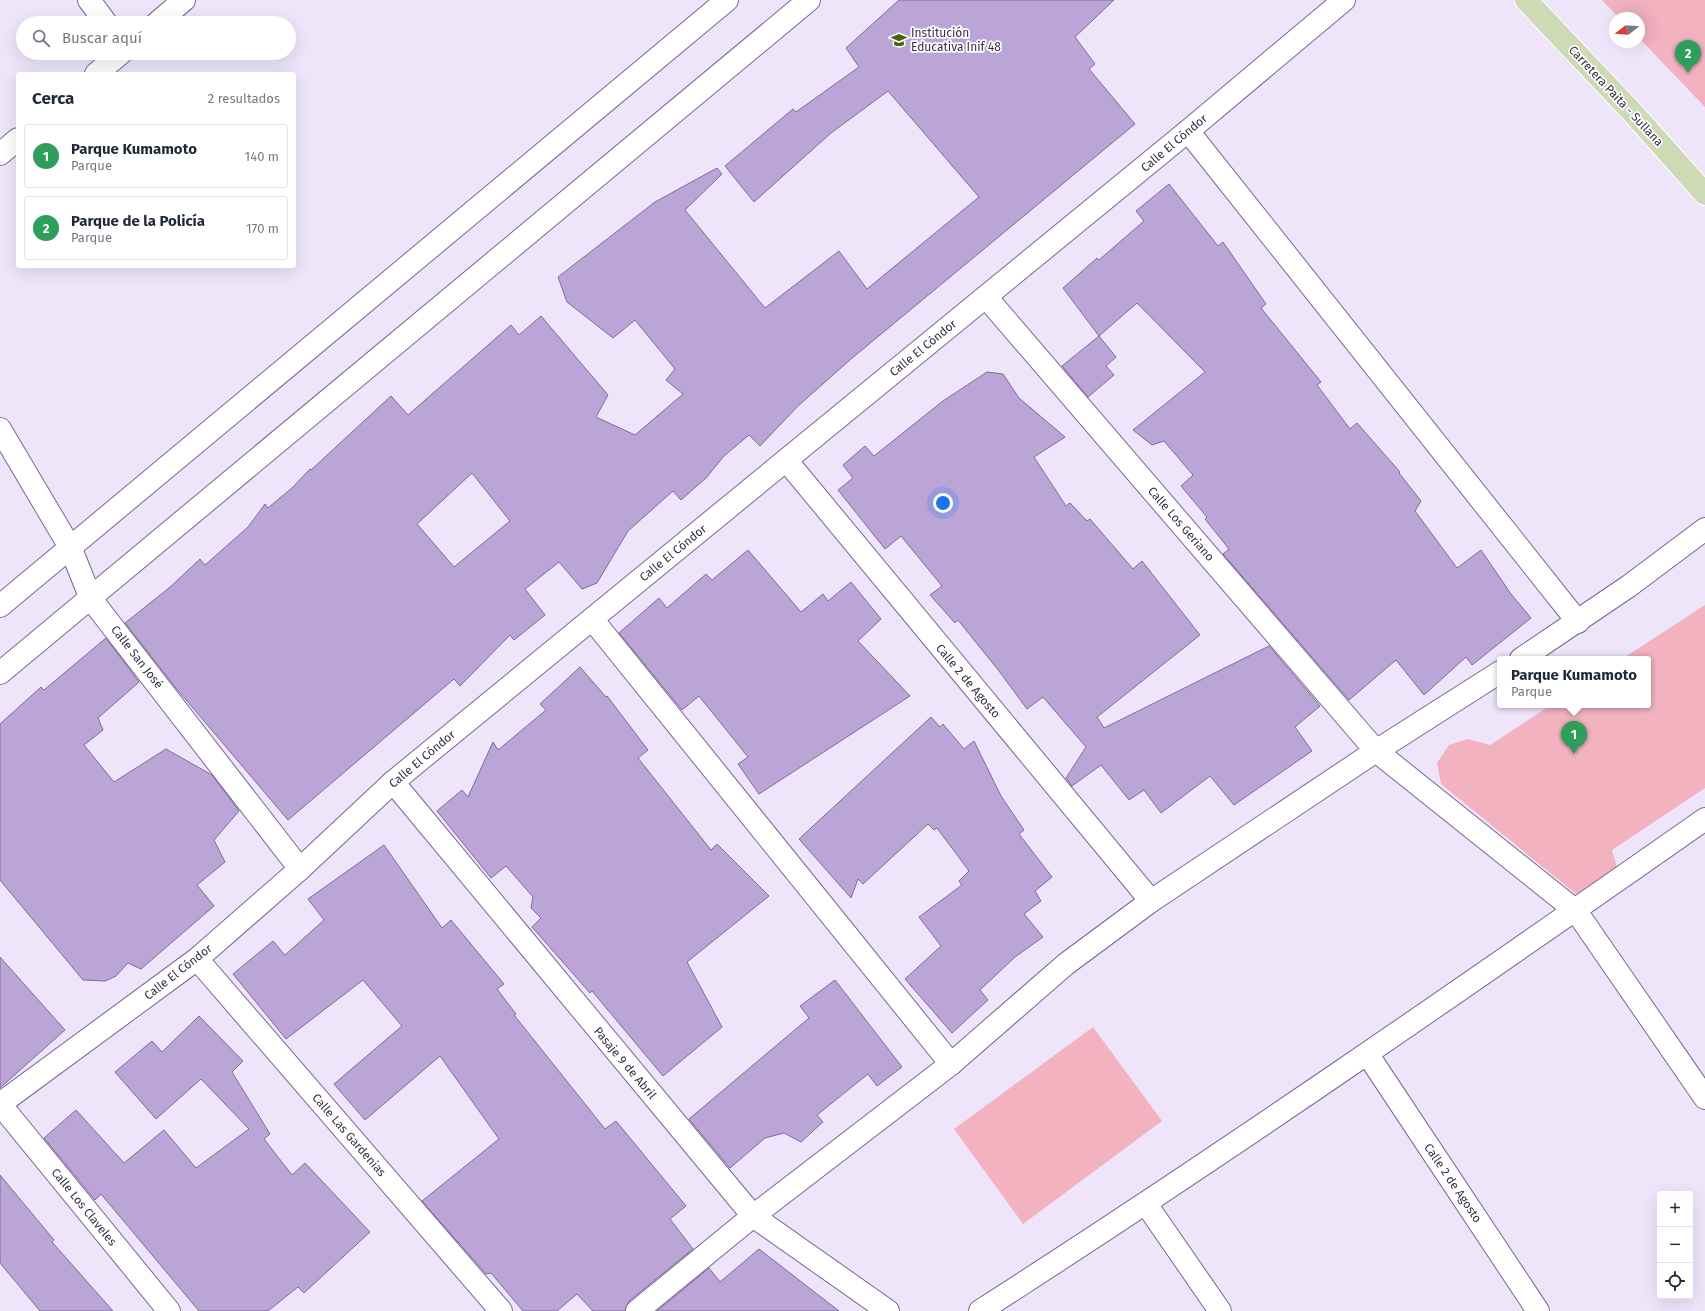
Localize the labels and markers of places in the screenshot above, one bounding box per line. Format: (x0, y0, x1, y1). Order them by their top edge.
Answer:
place label: Institución Educativa Inif 48 (911, 26, 1001, 54)
school or university icon: Institución Educativa Inif 48 (890, 31, 908, 49)
pin: 2 (1675, 40, 1701, 73)
pin: 1 (1561, 721, 1587, 754)

